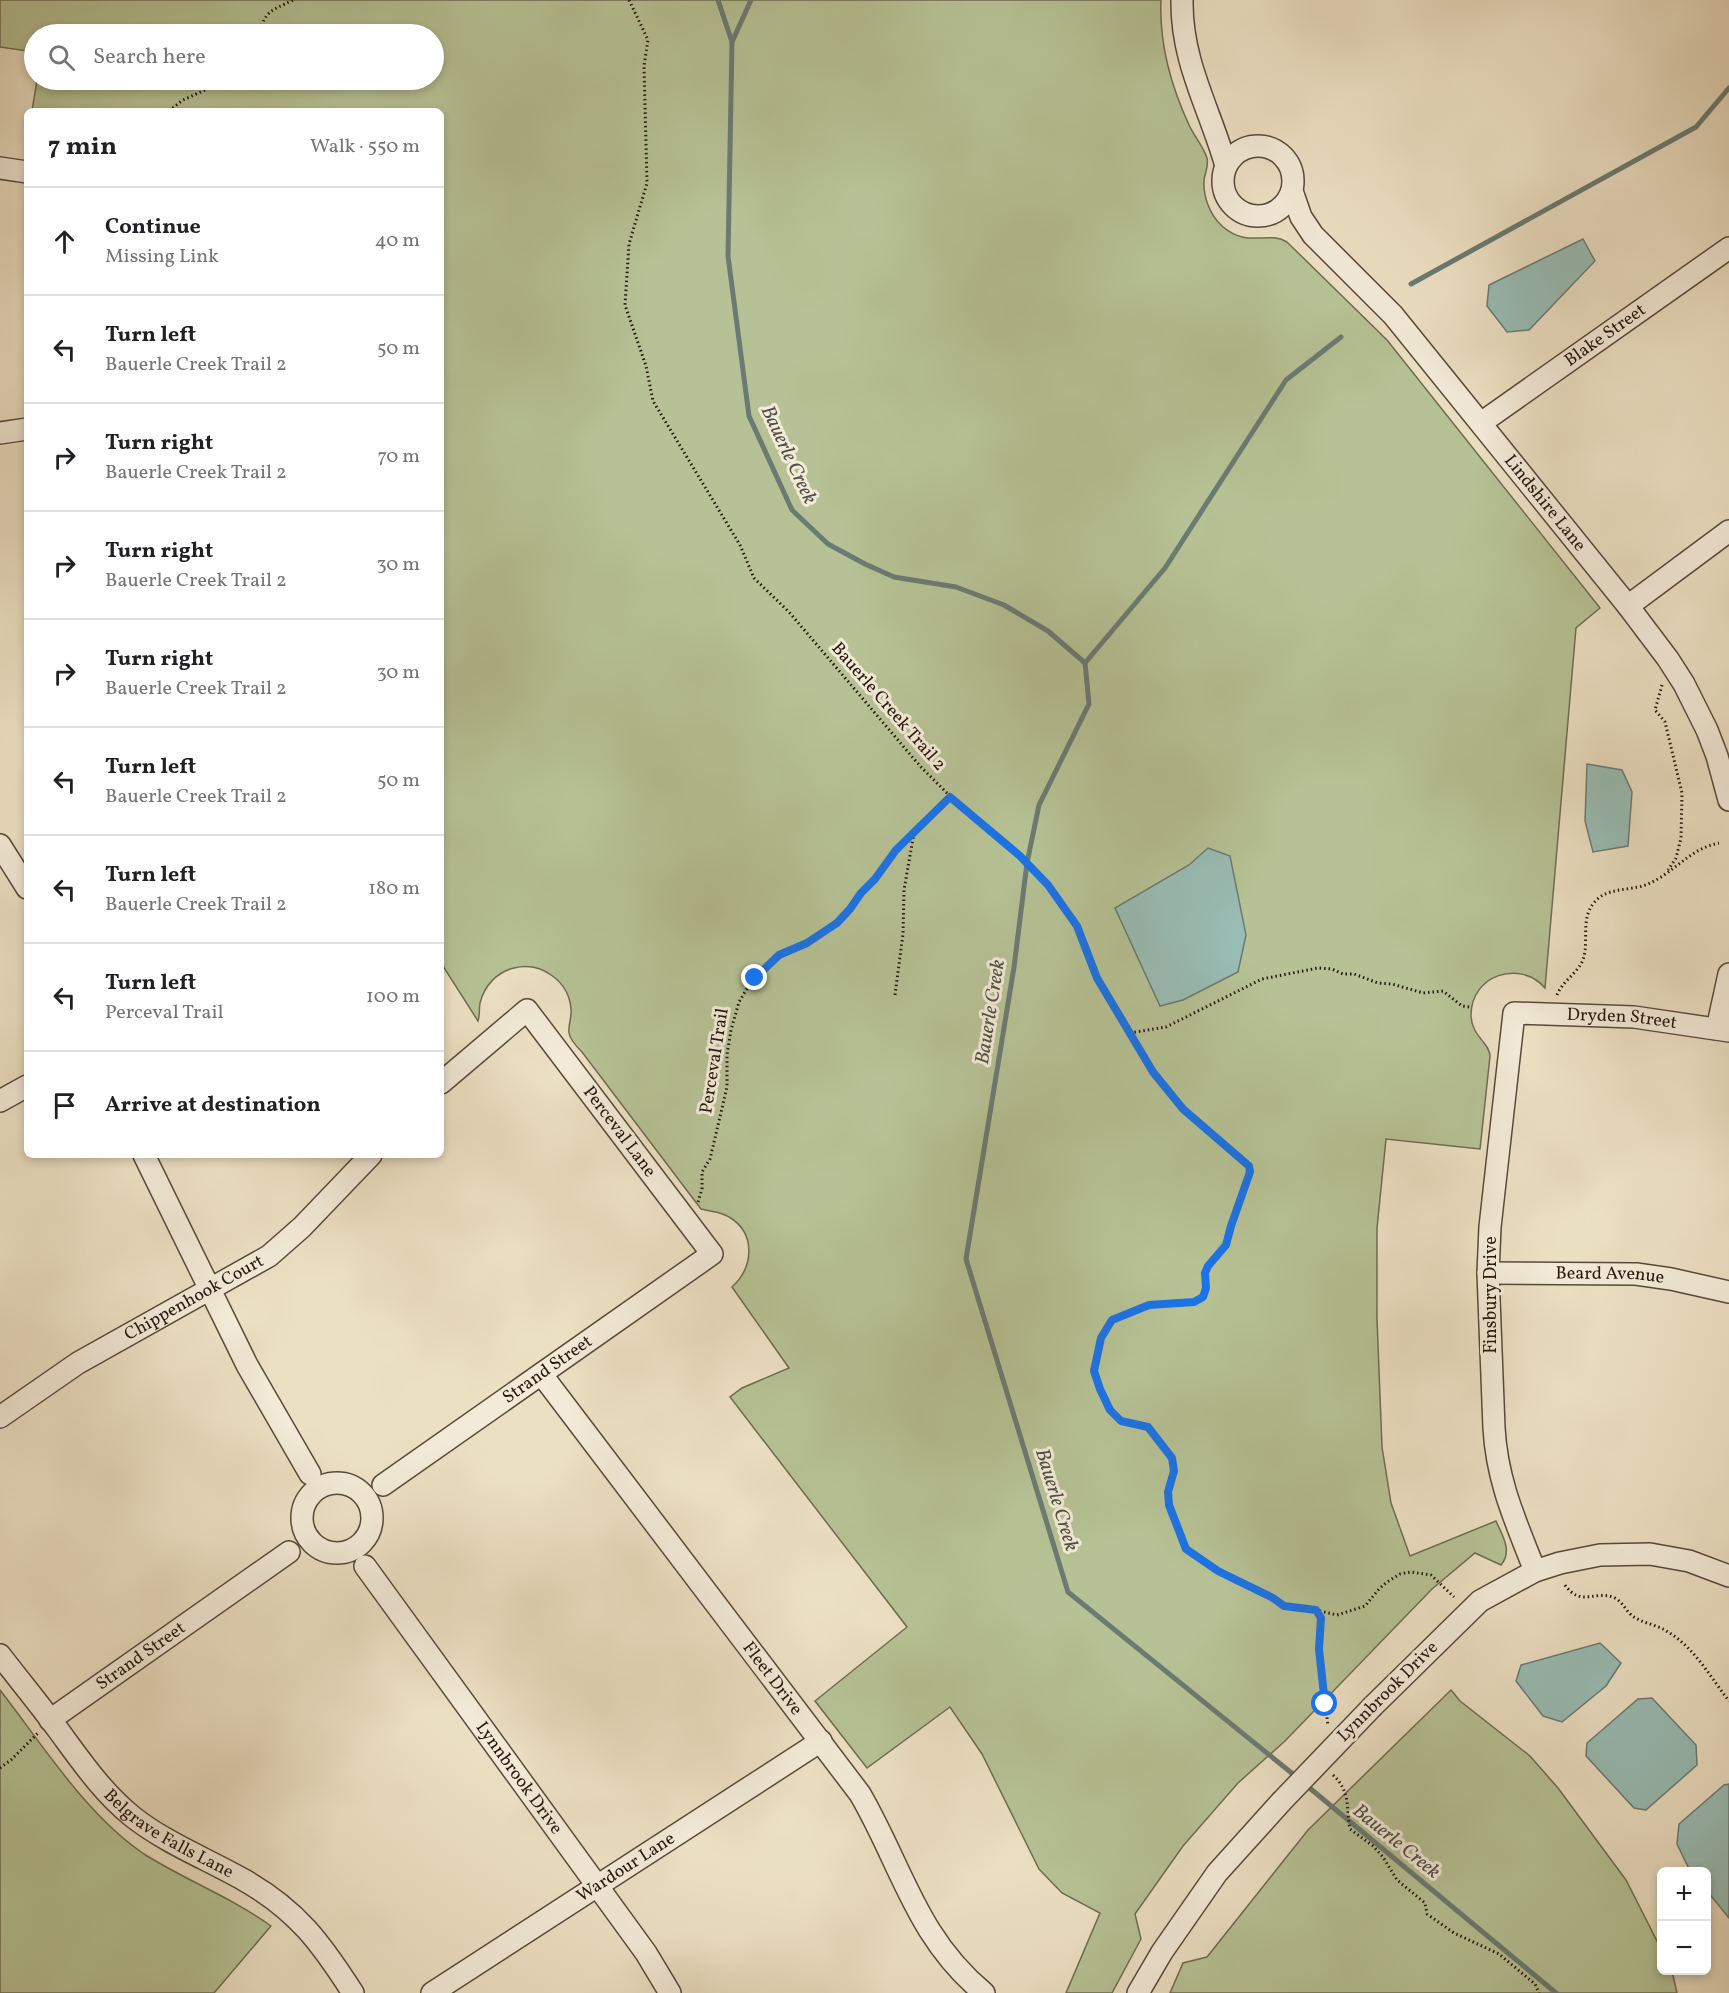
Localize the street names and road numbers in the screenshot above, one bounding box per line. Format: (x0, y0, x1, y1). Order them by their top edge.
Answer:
street label: Blake Street (1559, 298, 1651, 373)
street label: Lindshire Lane (1498, 449, 1592, 557)
street label: Bauerle Creek Trail 2 (825, 637, 951, 777)
street label: Dryden Street (1566, 1002, 1679, 1036)
street label: Perceval Trail (694, 1006, 736, 1116)
street label: Perceval Lane (576, 1081, 662, 1183)
street label: Finsbury Drive (1479, 1236, 1504, 1354)
street label: Chippenhook Court (120, 1249, 268, 1347)
street label: Beard Avenue (1555, 1261, 1666, 1290)
street label: Strand Street (498, 1329, 597, 1410)
street label: Strand Street (91, 1616, 191, 1696)
street label: Fleet Drive (736, 1636, 808, 1721)
street label: Lynnbrook Drive (1332, 1636, 1444, 1748)
street label: Lynnbrook Drive (469, 1716, 568, 1840)
street label: Belgrave Falls Lane (98, 1784, 238, 1885)
street label: Wardour Lane (572, 1826, 680, 1909)

